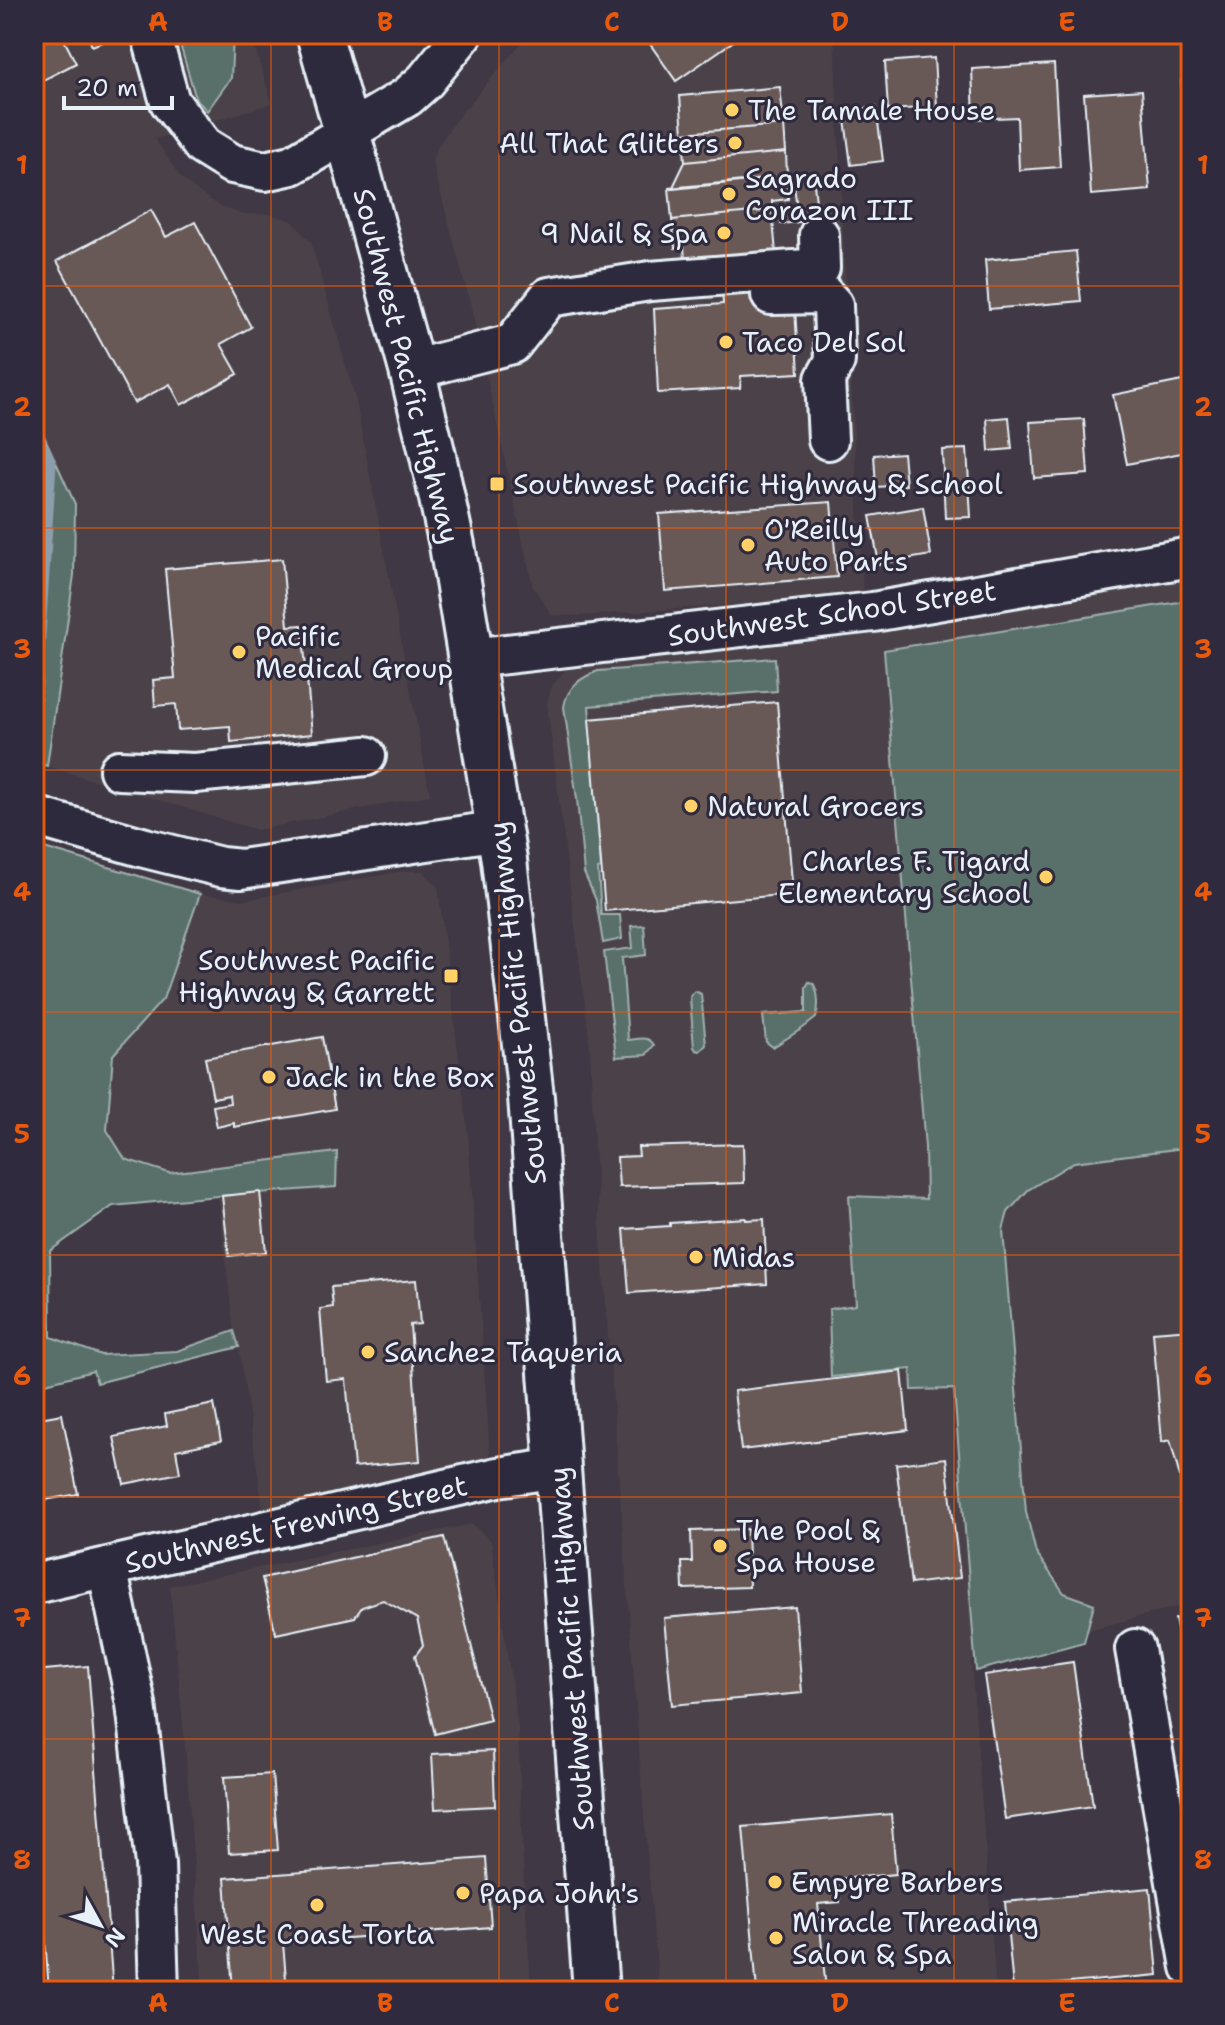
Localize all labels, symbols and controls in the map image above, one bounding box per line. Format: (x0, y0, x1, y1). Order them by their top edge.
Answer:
text: A (148, 4, 168, 39)
text: B (377, 4, 393, 39)
text: C (604, 4, 620, 39)
text: D (831, 4, 849, 39)
text: E (1058, 4, 1076, 39)
scale bar (64, 60, 172, 110)
text: 20 m (76, 72, 138, 104)
place label: The Tamale House (748, 91, 995, 129)
marker: The Tamale House (723, 101, 741, 119)
place label: All That Glitters (499, 124, 719, 162)
marker: All That Glitters (726, 134, 744, 152)
text: 1 (16, 147, 28, 182)
text: 1 (1197, 147, 1209, 182)
place label: Sagrado Corazon III (745, 159, 913, 229)
street label: Southwest Pacific Highway (344, 184, 470, 548)
marker: Sagrado Corazon III (720, 185, 738, 203)
place label: 9 Nail & Spa (540, 214, 708, 252)
marker: 9 Nail & Spa (715, 224, 733, 242)
place label: Taco Del Sol (742, 323, 906, 361)
marker: Taco Del Sol (717, 333, 735, 351)
text: 2 (13, 389, 31, 424)
text: 2 (1194, 389, 1212, 424)
place label: Southwest Pacific Highway & School (513, 465, 1003, 503)
marker: Southwest Pacific Highway & School (488, 475, 506, 493)
place label: O'Reilly Auto Parts (764, 510, 908, 580)
marker: O'Reilly Auto Parts (739, 536, 757, 554)
street label: Southwest School Street (665, 571, 999, 655)
place label: Pacific Medical Group (255, 617, 453, 687)
text: 3 (13, 631, 31, 666)
text: 3 (1194, 631, 1212, 666)
marker: Pacific Medical Group (230, 643, 248, 661)
place label: Natural Grocers (707, 787, 924, 825)
marker: Natural Grocers (682, 797, 700, 815)
street label: Southwest Pacific Highway (479, 820, 555, 1186)
place label: Charles F. Tigard Elementary School (778, 842, 1031, 912)
marker: Charles F. Tigard Elementary School (1037, 868, 1055, 886)
text: 4 (13, 874, 31, 909)
text: 4 (1194, 874, 1212, 909)
place label: Southwest Pacific Highway & Garrett (178, 941, 435, 1011)
marker: Southwest Pacific Highway & Garrett (442, 967, 460, 985)
place label: Jack in the Box (285, 1058, 494, 1096)
marker: Jack in the Box (260, 1068, 278, 1086)
text: 5 (14, 1116, 30, 1151)
text: 5 (1195, 1116, 1211, 1151)
place label: Midas (712, 1238, 795, 1276)
marker: Midas (687, 1248, 705, 1266)
place label: Sanchez Taqueria (384, 1333, 622, 1371)
marker: Sanchez Taqueria (359, 1343, 377, 1361)
text: 6 (13, 1358, 31, 1393)
text: 6 (1194, 1358, 1212, 1393)
street label: Southwest Frewing Street (121, 1466, 471, 1582)
street label: Southwest Pacific Highway (539, 1466, 603, 1832)
place label: The Pool & Spa House (736, 1511, 880, 1581)
marker: The Pool & Spa House (711, 1537, 729, 1555)
text: 7 (13, 1600, 31, 1635)
text: 7 (1194, 1600, 1212, 1635)
text: 8 (13, 1842, 31, 1877)
text: 8 (1194, 1842, 1212, 1877)
place label: Empyre Barbers (791, 1863, 1004, 1901)
marker: Empyre Barbers (766, 1873, 784, 1891)
place label: Papa John's (479, 1874, 639, 1912)
marker: Papa John's (454, 1884, 472, 1902)
north arrow (60, 1885, 140, 1965)
marker: West Coast Torta (308, 1896, 326, 1914)
place label: Miracle Threading Salon & Spa (792, 1903, 1039, 1973)
place label: West Coast Torta (200, 1915, 434, 1953)
text: N (98, 1922, 132, 1954)
marker: Miracle Threading Salon & Spa (767, 1929, 785, 1947)
text: A (148, 1985, 168, 2020)
text: B (377, 1985, 393, 2020)
text: C (604, 1985, 620, 2020)
text: D (831, 1985, 849, 2020)
text: E (1058, 1985, 1076, 2020)

